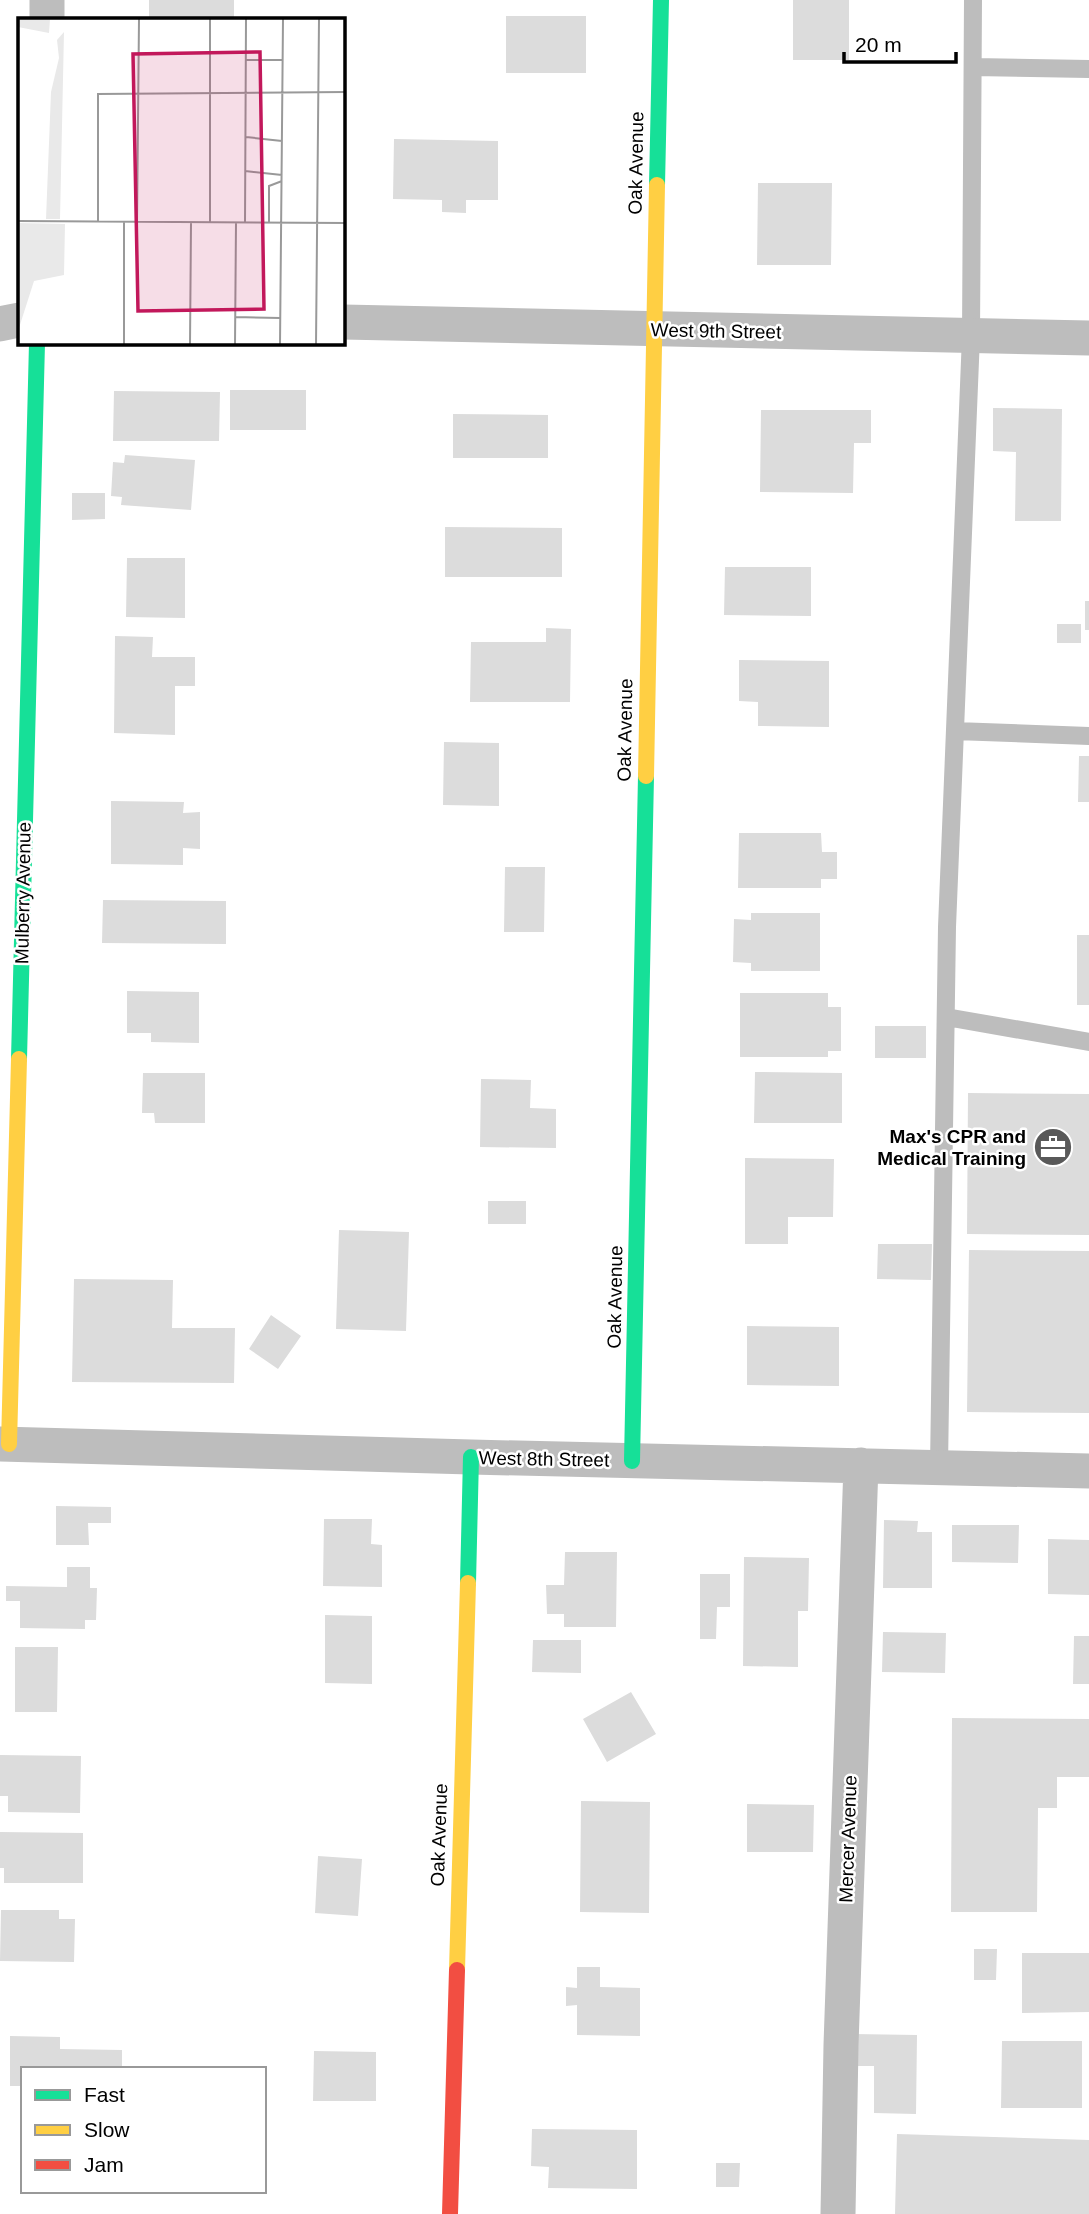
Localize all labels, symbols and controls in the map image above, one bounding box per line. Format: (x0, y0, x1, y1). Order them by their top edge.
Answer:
inset map (18, 18, 345, 345)
scale bar (844, 21, 956, 65)
text: 20 m (855, 33, 902, 56)
street label: Oak Avenue (625, 111, 647, 215)
street label: West 9th Street (651, 319, 782, 343)
street label: Oak Avenue (614, 678, 636, 782)
street label: Mulberry Avenue (11, 822, 35, 964)
place label: Max's CPR and Medical Training (877, 1126, 1026, 1169)
office icon: Max's CPR and Medical Training (1032, 1126, 1074, 1168)
street label: Oak Avenue (604, 1245, 626, 1349)
street label: West 8th Street (479, 1447, 610, 1471)
street label: Mercer Avenue (835, 1775, 861, 1903)
street label: Oak Avenue (427, 1783, 451, 1887)
legend (21, 2067, 266, 2193)
text: Fast (84, 2083, 125, 2106)
text: Slow (84, 2118, 130, 2141)
text: Jam (84, 2153, 124, 2176)

